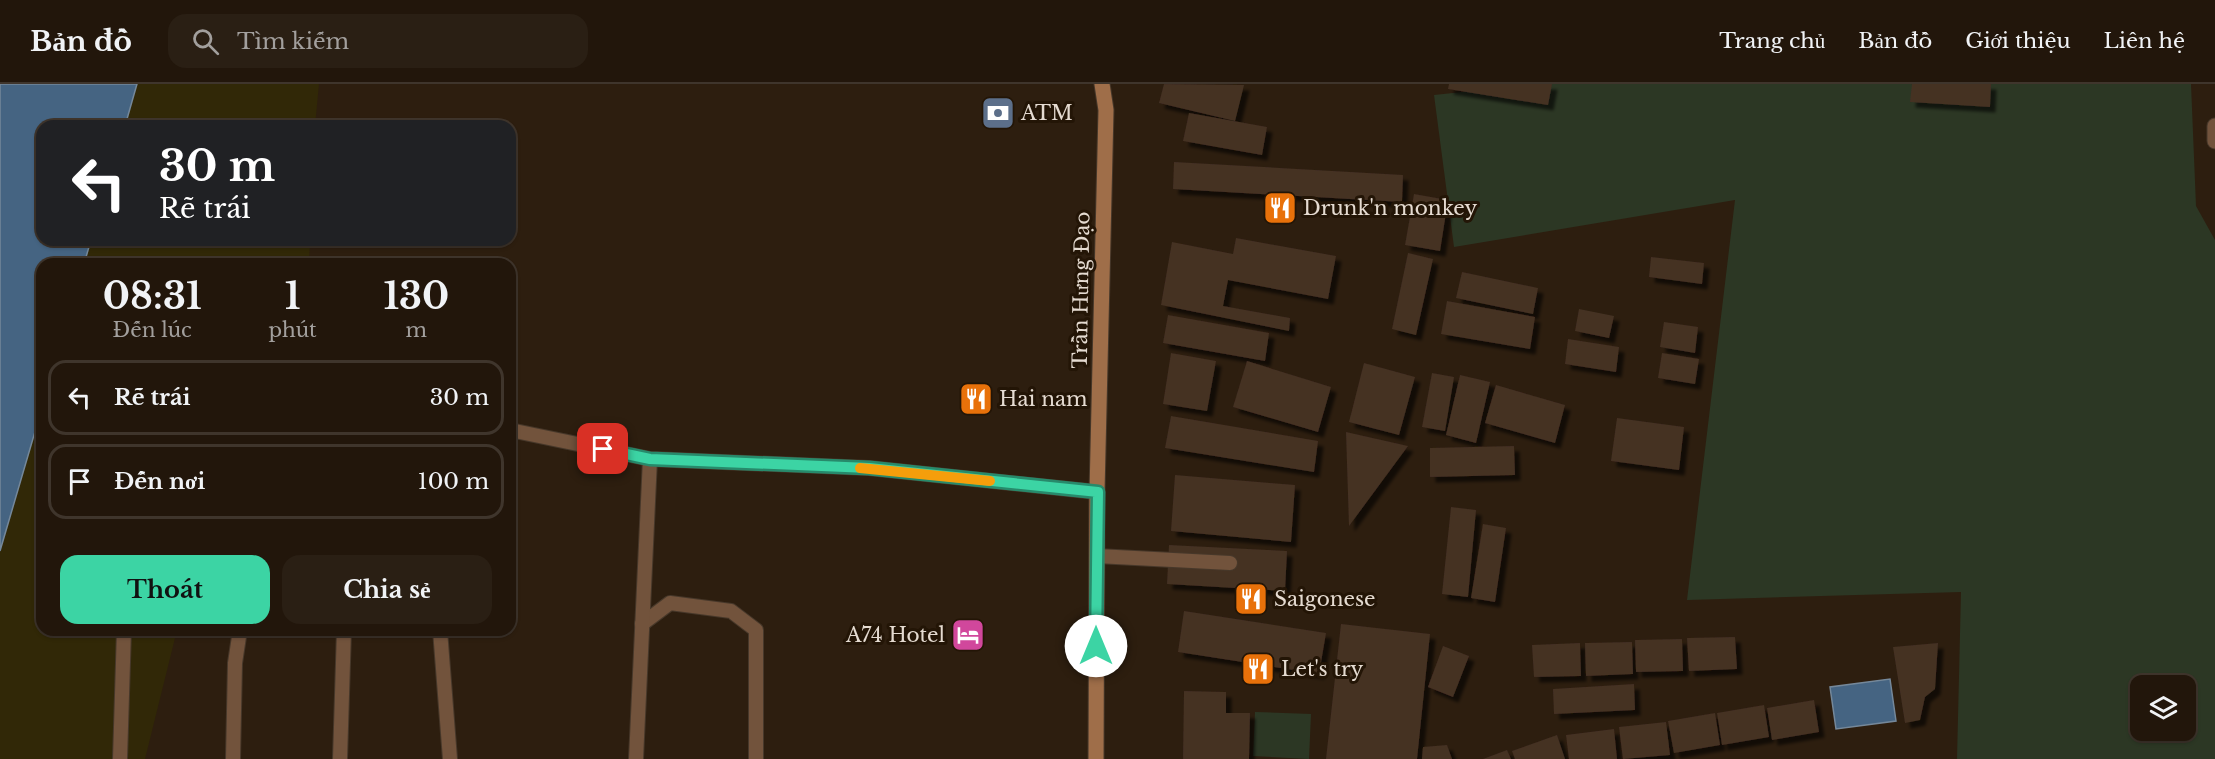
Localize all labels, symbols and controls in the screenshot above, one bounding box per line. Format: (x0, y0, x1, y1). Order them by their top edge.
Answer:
search box (168, 14, 588, 68)
text: Bản đồ (30, 24, 132, 59)
icon: search (189, 25, 222, 58)
text: Tìm kiếm (237, 28, 349, 55)
text: Trang chủ (1719, 28, 1825, 54)
text: Bản đồ (1858, 28, 1932, 54)
text: Giới thiệu (1965, 28, 2071, 54)
text: Liên hệ (2104, 28, 2185, 54)
bank icon: ATM (980, 95, 1016, 131)
place label: ATM (1020, 101, 1073, 125)
text: 30 m (159, 140, 275, 192)
icon: left (60, 144, 138, 222)
restaurant icon: Drunk'n monkey (1262, 190, 1298, 226)
text: Rẽ trái (159, 192, 251, 225)
place label: Drunk'n monkey (1303, 196, 1477, 220)
street label: Trần Hưng Đạo (1068, 211, 1094, 369)
text: 08:31 (103, 274, 202, 319)
text: 1 (285, 274, 300, 319)
text: 130 (383, 274, 449, 319)
text: Đến lúc (113, 318, 192, 342)
text: phút (268, 318, 317, 342)
text: m (406, 318, 427, 342)
icon: left (63, 381, 96, 414)
restaurant icon: Hai nam (958, 381, 994, 417)
text: Rẽ trái (114, 384, 190, 411)
text: 30 m (430, 384, 489, 411)
place label: Hai nam (999, 387, 1088, 411)
pin (577, 423, 628, 474)
icon: arrive (586, 432, 619, 465)
icon: arrive (63, 465, 96, 498)
text: Đến nơi (114, 468, 205, 495)
text: 100 m (418, 468, 489, 495)
button: Thoát (60, 555, 270, 624)
button: Chia sẻ (282, 555, 492, 624)
restaurant icon: Saigonese (1233, 581, 1269, 617)
place label: Saigonese (1274, 587, 1376, 611)
position arrow (1064, 614, 1128, 678)
hotel icon: A74 Hotel (950, 617, 986, 653)
place label: A74 Hotel (845, 623, 945, 647)
restaurant icon: Let's try (1240, 651, 1276, 687)
place label: Let's try (1281, 657, 1364, 681)
map controls (2130, 675, 2196, 741)
button: layers (2130, 675, 2196, 741)

